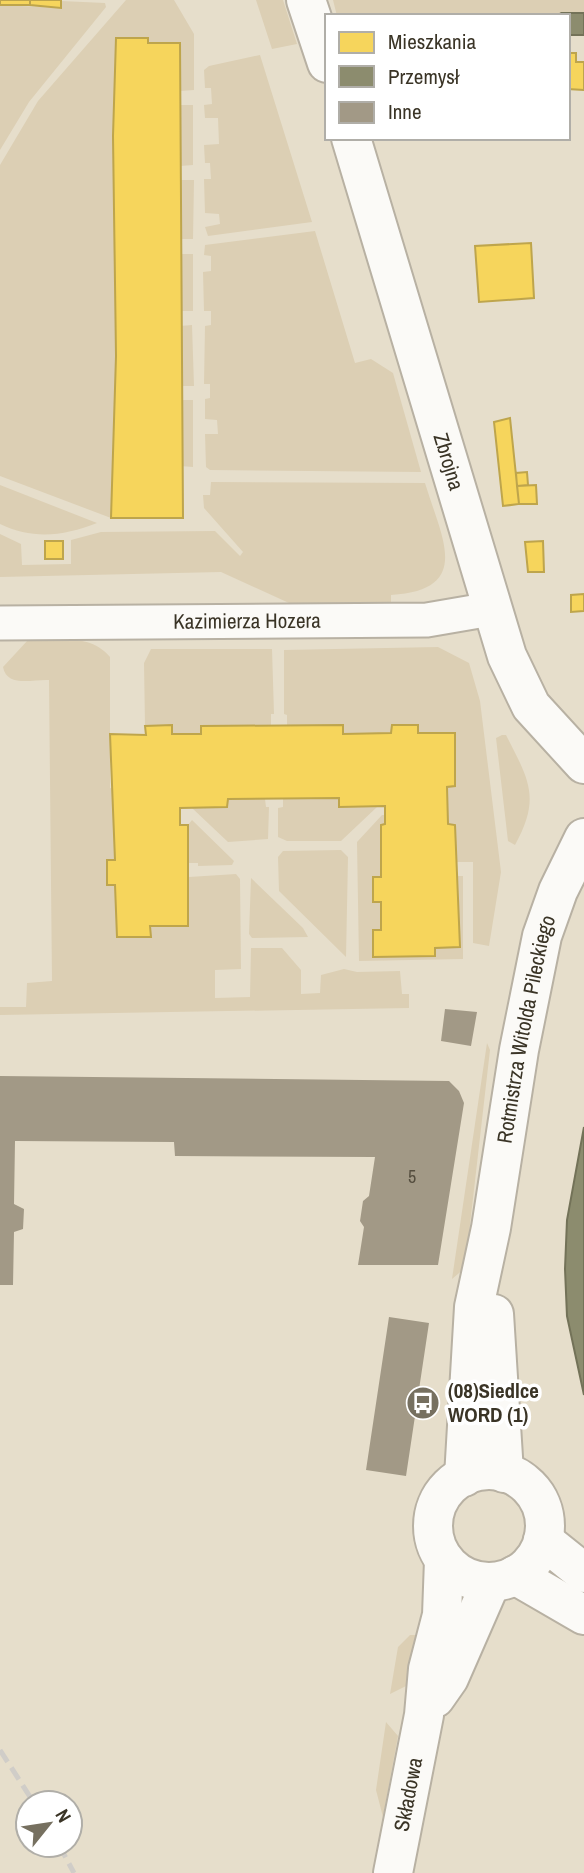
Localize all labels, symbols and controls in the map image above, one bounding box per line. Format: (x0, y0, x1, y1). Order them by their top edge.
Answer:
legend (325, 14, 570, 140)
text: Mieszkania (388, 27, 476, 56)
text: Przemysł (388, 62, 460, 91)
text: Inne (388, 97, 422, 126)
street label: Zbrojna (427, 429, 471, 494)
street label: Kazimierza Hozera (173, 606, 321, 636)
street label: Rotmistrza Witolda Pileckiego (490, 911, 562, 1145)
house number: 5 (408, 1164, 416, 1189)
place label: (08)Siedlce WORD (1) (448, 1376, 539, 1429)
bus stop icon: (08)Siedlce WORD (1) (404, 1384, 442, 1422)
street label: Składowa (386, 1755, 429, 1834)
north arrow (14, 1789, 84, 1859)
text: N (50, 1804, 78, 1827)

